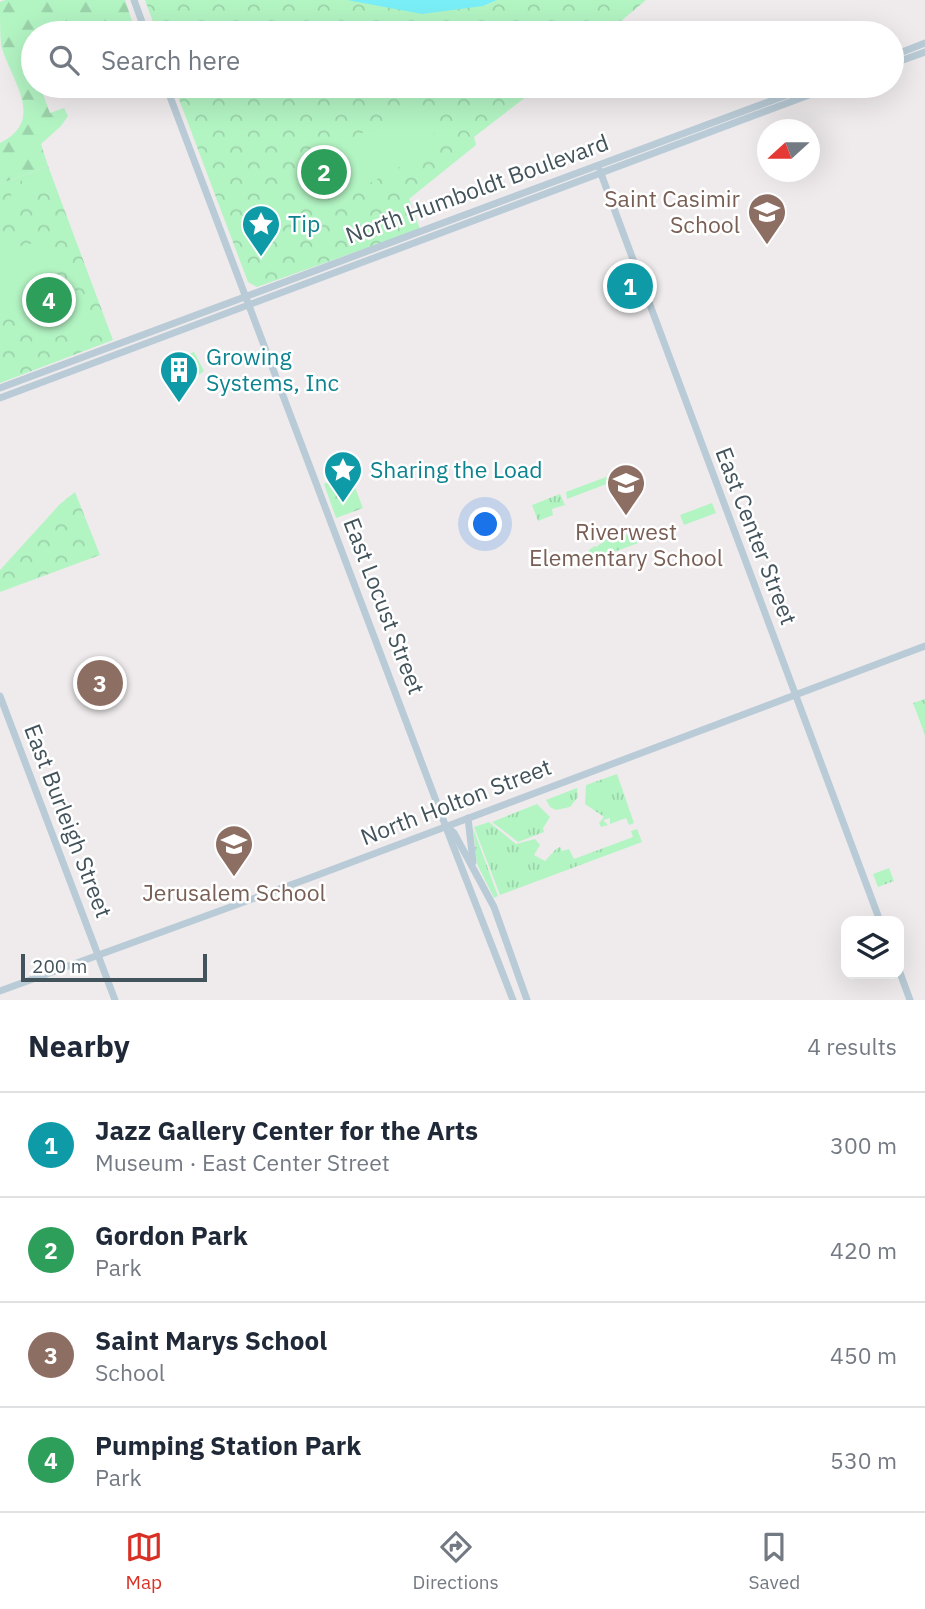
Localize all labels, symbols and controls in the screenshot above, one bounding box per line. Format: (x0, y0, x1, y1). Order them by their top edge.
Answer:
search box (21, 21, 904, 98)
icon: search (45, 41, 83, 79)
text: Search here (101, 43, 240, 77)
north arrow (757, 119, 820, 182)
street label: North Humboldt Boulevard (341, 126, 612, 250)
pin: 2 (301, 146, 347, 198)
place label: Saint Casimir School (604, 183, 741, 239)
school or university icon: Saint Casimir School (746, 191, 788, 246)
place icon: Tip (240, 203, 282, 258)
place label: Tip (288, 208, 320, 238)
pin: 1 (607, 260, 653, 312)
pin: 4 (26, 274, 72, 326)
place label: Growing Systems, Inc (206, 341, 339, 397)
building icon: Growing Systems, Inc (158, 349, 200, 404)
street label: East Center Street (709, 443, 805, 629)
place icon: Sharing the Load (322, 449, 364, 504)
place label: Sharing the Load (370, 454, 543, 484)
school or university icon: Riverwest Elementary School (605, 462, 647, 517)
your location (468, 507, 502, 541)
street label: East Locust Street (337, 513, 432, 698)
place label: Riverwest Elementary School (529, 516, 723, 572)
pin: 3 (77, 657, 123, 709)
street label: East Burleigh Street (18, 720, 120, 922)
street label: North Holton Street (356, 751, 555, 851)
school or university icon: Jerusalem School (213, 823, 255, 878)
place label: Jerusalem School (142, 877, 326, 907)
map controls (841, 916, 904, 979)
button: layers (841, 916, 904, 979)
scale bar (21, 951, 206, 983)
text: 200 m (32, 954, 87, 978)
text: Nearby (28, 1026, 130, 1065)
text: 4 results (807, 1031, 897, 1061)
text: Jazz Gallery Center for the Arts (95, 1113, 478, 1147)
text: 1 (44, 1130, 58, 1160)
text: 300 m (830, 1130, 897, 1160)
text: Museum · East Center Street (95, 1147, 390, 1177)
text: Gordon Park (95, 1218, 248, 1252)
text: 2 (44, 1235, 58, 1265)
text: 420 m (830, 1235, 897, 1265)
text: Park (95, 1252, 142, 1282)
text: Saint Marys School (95, 1323, 327, 1357)
text: 3 (44, 1340, 58, 1370)
text: 450 m (830, 1340, 897, 1370)
text: School (95, 1357, 165, 1387)
text: Pumping Station Park (95, 1428, 361, 1462)
text: 4 (44, 1445, 58, 1475)
text: 530 m (830, 1445, 897, 1475)
text: Park (95, 1462, 142, 1492)
tab: Map (125, 1528, 163, 1594)
tab: Directions (412, 1528, 499, 1594)
tab: Saved (749, 1528, 800, 1594)

